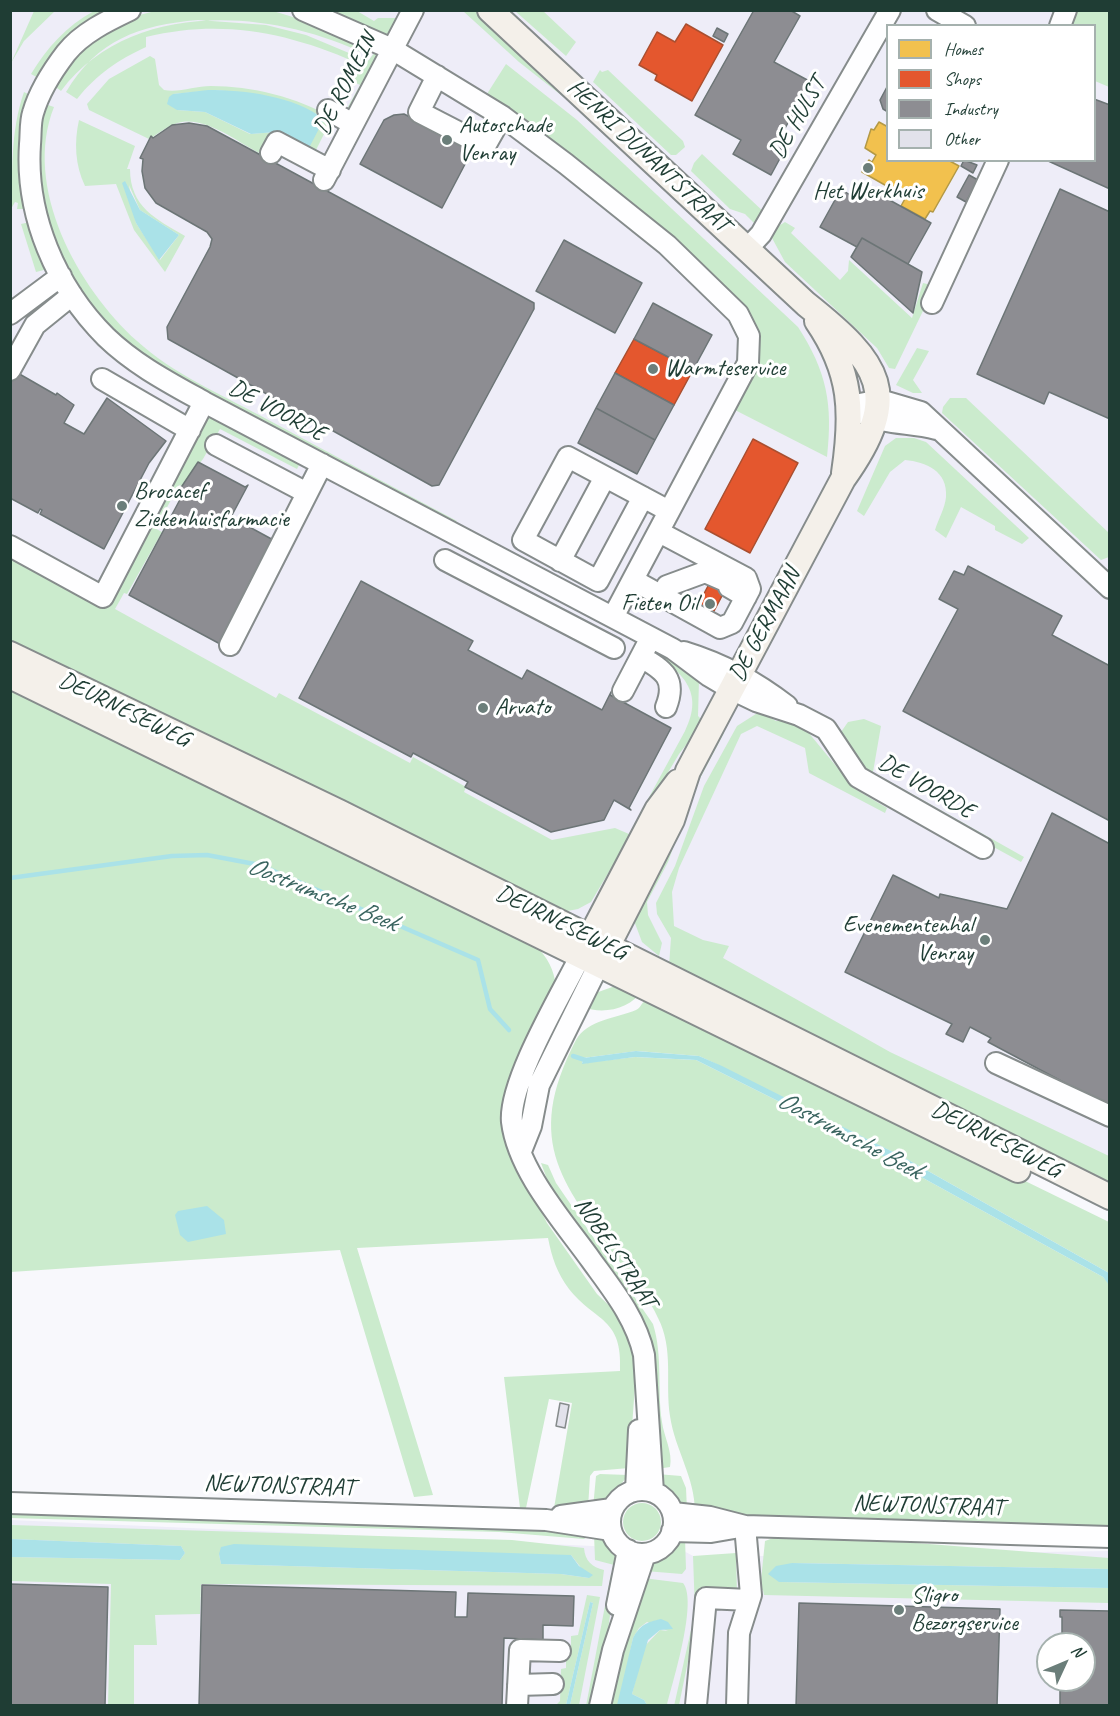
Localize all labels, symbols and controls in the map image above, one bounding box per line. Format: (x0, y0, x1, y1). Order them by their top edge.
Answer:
legend (886, 24, 1096, 162)
street label: DE ROMEIN (308, 28, 384, 140)
text: Homes (944, 38, 983, 60)
text: Shops (944, 68, 981, 90)
street label: DE HULST (763, 72, 833, 164)
street label: HENRI DUNANTSTRAAT (561, 73, 735, 239)
text: Industry (944, 98, 998, 120)
place label: Autoschade Venray (459, 112, 551, 168)
text: Other (944, 128, 980, 150)
marker: Autoschade Venray (440, 133, 454, 147)
marker: Het Werkhuis (861, 161, 875, 175)
place label: Het Werkhuis (813, 178, 923, 206)
place label: Warmteservice (665, 355, 785, 383)
marker: Warmteservice (646, 362, 660, 376)
street label: DE VOORDE (224, 373, 330, 449)
place label: Brocacef Ziekenhuisfarmacie (134, 478, 289, 534)
marker: Brocacef Ziekenhuisfarmacie (115, 499, 129, 513)
street label: DE GERMAAN (723, 563, 807, 687)
place label: Fieten Oil (621, 590, 698, 618)
marker: Fieten Oil (703, 597, 717, 611)
street label: DEURNESEWEG (54, 666, 194, 754)
place label: Arvato (495, 694, 550, 722)
marker: Arvato (476, 701, 490, 715)
street label: DE VOORDE (873, 748, 979, 826)
water label: Oostrumsche Beek (243, 851, 401, 939)
street label: DEURNESEWEG (491, 879, 631, 967)
place label: Evenementenhal Venray (843, 912, 973, 968)
marker: Evenementenhal Venray (978, 933, 992, 947)
water label: Oostrumsche Beek (772, 1085, 926, 1187)
street label: DEURNESEWEG (926, 1095, 1066, 1185)
street label: NOBELSTRAAT (567, 1192, 663, 1314)
street label: NEWTONSTRAAT (203, 1469, 355, 1503)
street label: NEWTONSTRAAT (852, 1489, 1004, 1523)
place label: Sligro Bezorgservice (911, 1582, 1018, 1638)
marker: Sligro Bezorgservice (892, 1603, 906, 1617)
north arrow (1036, 1632, 1096, 1692)
text: N (1067, 1640, 1088, 1661)

